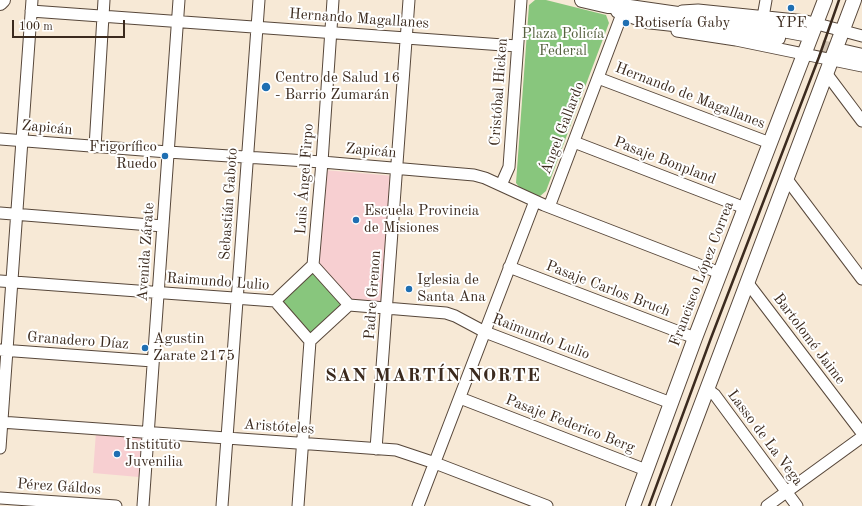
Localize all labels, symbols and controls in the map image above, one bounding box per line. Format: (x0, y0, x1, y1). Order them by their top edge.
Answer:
marker: YPF (786, 3, 796, 13)
street label: Hernando Magallanes (288, 5, 430, 33)
scale bar (14, 12, 127, 38)
place label: Rotisería Gaby (634, 14, 731, 32)
place label: YPF (775, 14, 807, 32)
marker: Rotisería Gaby (621, 18, 631, 28)
text: 100 m (19, 21, 53, 33)
park label: Plaza Policía Federal (522, 25, 604, 60)
street label: Cristóbal Hicken (486, 38, 512, 146)
street label: Hernando de Magallanes (612, 59, 768, 133)
place label: Centro de Salud 16 - Barrio Zumarán (275, 69, 400, 104)
street label: Ángel Gallardo (537, 79, 589, 177)
marker: Centro de Salud 16 - Barrio Zumarán (260, 81, 272, 93)
street label: Zapicán (21, 117, 73, 139)
street label: Luis Ángel Firpo (292, 123, 318, 235)
street label: Pasaje Bonpland (611, 133, 719, 189)
place label: Frigorífico Ruedo (89, 138, 157, 173)
street label: Zapicán (345, 140, 397, 162)
street label: Sebastián Gaboto (216, 147, 242, 261)
marker: Frigorífico Ruedo (160, 151, 170, 161)
street label: Francisco López Correa (666, 199, 738, 349)
street label: Avenida Zárate (134, 202, 158, 302)
place label: Escuela Provincia de Misiones (364, 202, 479, 237)
marker: Escuela Provincia de Misiones (351, 215, 361, 225)
street label: Padre Grenon (361, 250, 385, 340)
street label: Pasaje Carlos Bruch (543, 257, 673, 321)
street label: Raimundo Lulio (166, 269, 270, 295)
place label: Iglesia de Santa Ana (417, 271, 486, 306)
marker: Iglesia de Santa Ana (404, 284, 414, 294)
street label: Bartolomé Jaime (769, 290, 849, 388)
street label: Raimundo Lulio (490, 310, 592, 364)
street label: Granadero Díaz (26, 328, 130, 354)
place label: Agustin Zarate 2175 (153, 330, 235, 365)
marker: Agustin Zarate 2175 (140, 343, 150, 353)
district label: SAN MARTÍN NORTE (325, 365, 541, 387)
street label: Lasso de La Vega (723, 387, 807, 489)
street label: Pasaje Federico Berg (503, 391, 637, 457)
street label: Aristóteles (243, 416, 315, 438)
place label: Instituto Juvenilia (125, 436, 183, 471)
marker: Instituto Juvenilia (112, 449, 122, 459)
street label: Pérez Gáldos (16, 475, 102, 499)

